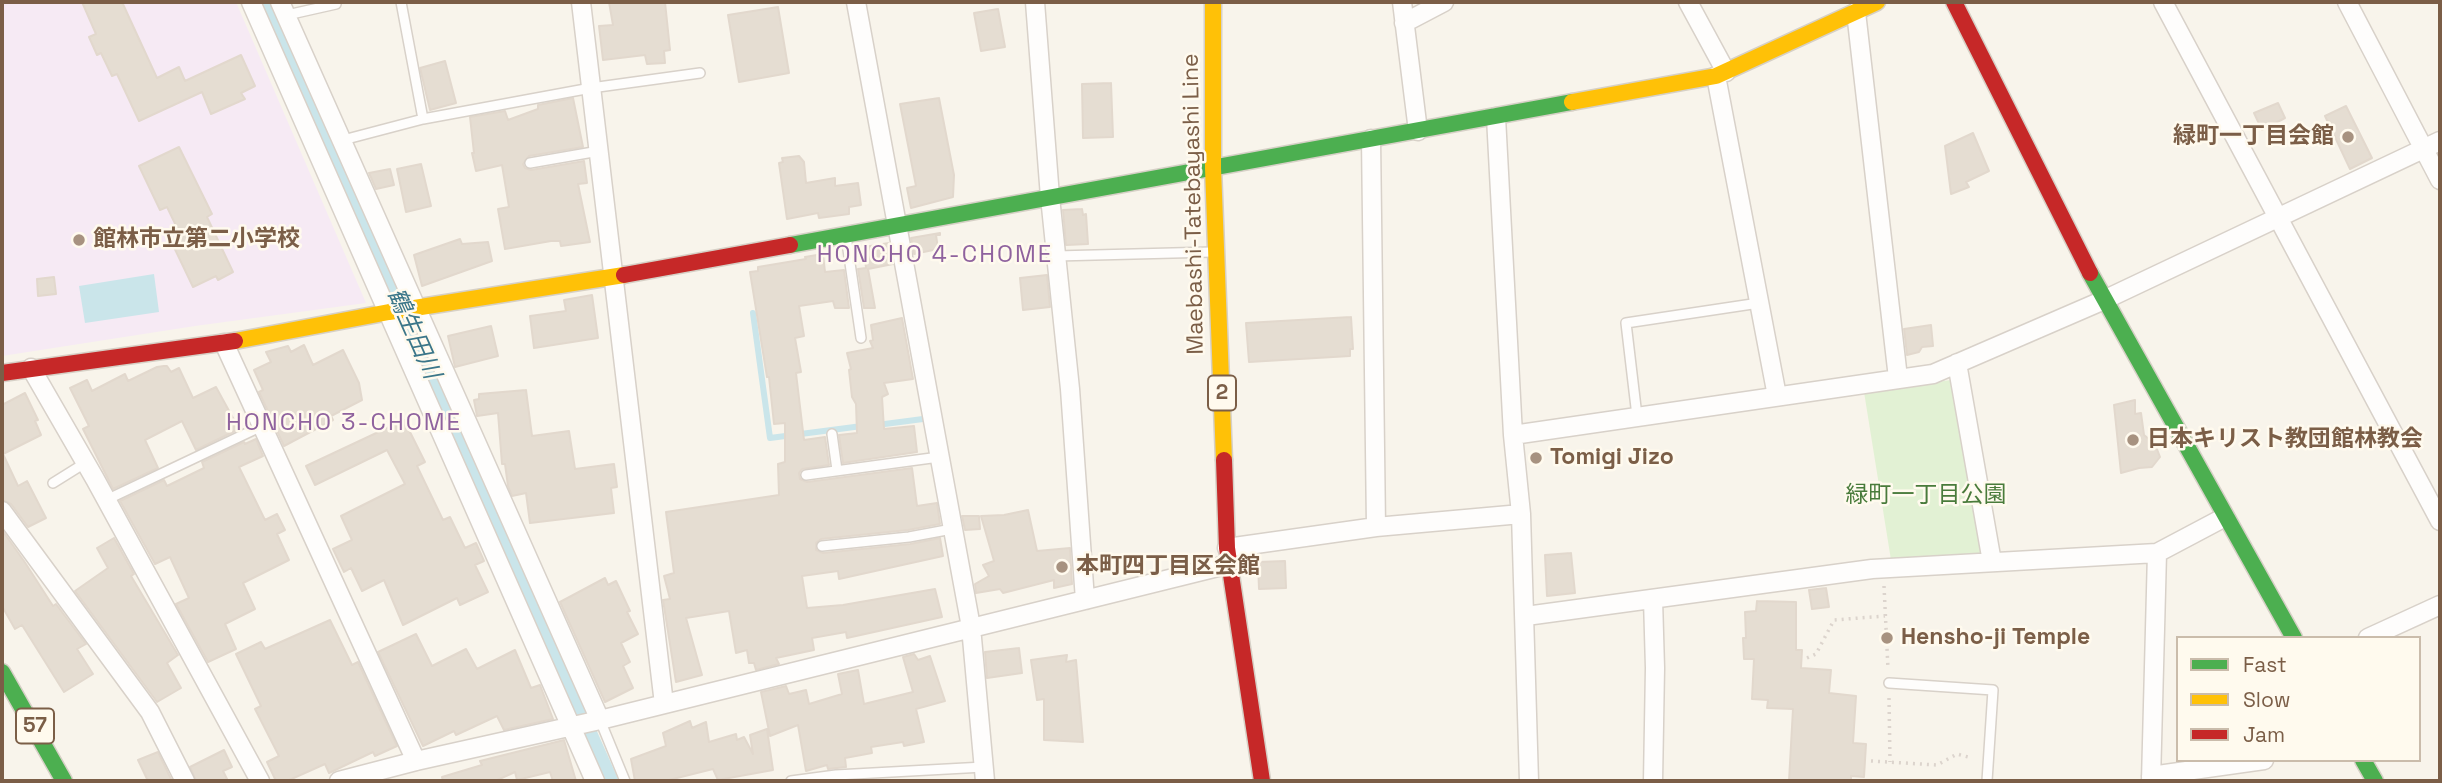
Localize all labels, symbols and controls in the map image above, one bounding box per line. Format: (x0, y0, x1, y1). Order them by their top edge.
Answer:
street label: Maebashi-Tatebayashi Line (1178, 53, 1210, 355)
place label: 緑町一丁目会館 (2173, 123, 2334, 151)
marker: 緑町一丁目会館 (2340, 129, 2356, 145)
place label: 館林市立第二小学校 (93, 226, 300, 254)
marker: 館林市立第二小学校 (71, 232, 87, 248)
district label: HONCHO 4-CHOME (818, 241, 1052, 269)
water label: 鶴生田川 (380, 284, 446, 384)
road number: 2 (1208, 376, 1236, 410)
district label: HONCHO 3-CHOME (228, 409, 460, 437)
place label: 日本キリスト教団館林教会 (2147, 426, 2423, 454)
marker: 日本キリスト教団館林教会 (2125, 432, 2141, 448)
place label: Tomigi Jizo (1550, 444, 1674, 472)
marker: Tomigi Jizo (1528, 450, 1544, 466)
park label: 緑町一丁目公園 (1846, 482, 2006, 510)
place label: 本町四丁目区会館 (1076, 553, 1260, 581)
marker: 本町四丁目区会館 (1054, 559, 1070, 575)
place label: Hensho-ji Temple (1901, 624, 2090, 652)
marker: Hensho-ji Temple (1879, 630, 1895, 646)
legend (2176, 636, 2421, 762)
text: Fast (2243, 651, 2287, 678)
text: Slow (2243, 686, 2291, 713)
road number: 57 (16, 708, 54, 744)
text: Jam (2243, 721, 2285, 748)

